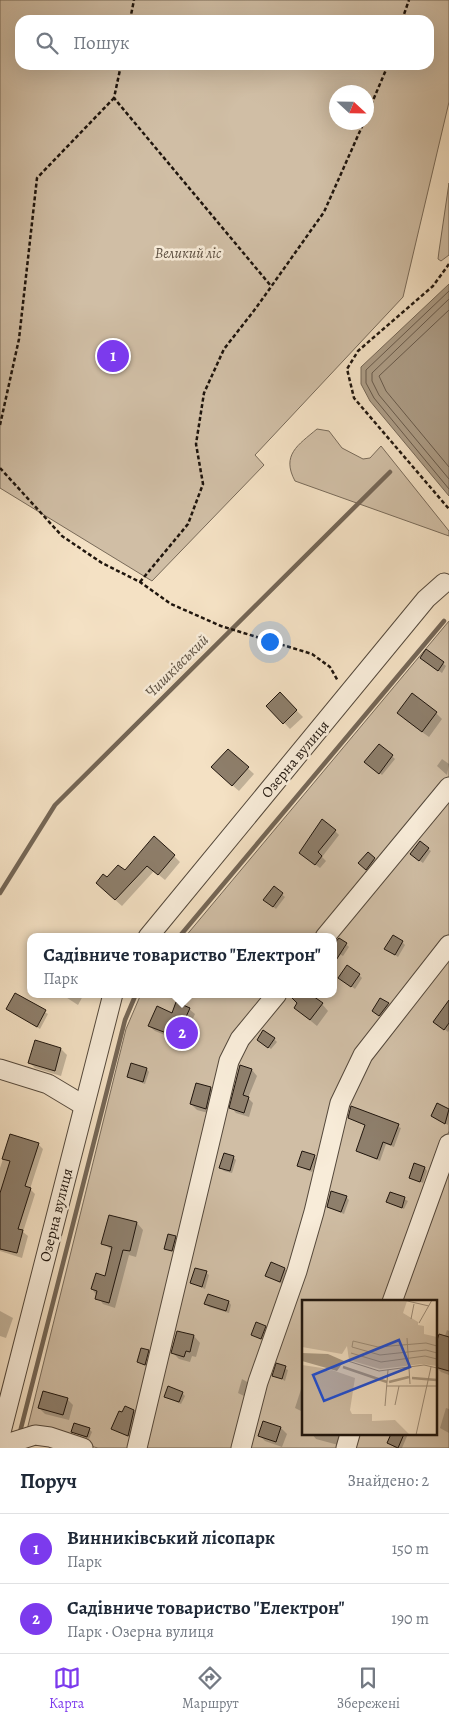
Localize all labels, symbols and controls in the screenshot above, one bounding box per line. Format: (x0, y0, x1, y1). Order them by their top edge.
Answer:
search box (15, 15, 434, 70)
icon: search (33, 29, 61, 57)
text: Пошук (73, 30, 130, 56)
north arrow (329, 85, 374, 130)
park label: Великий ліс (155, 243, 222, 263)
pin: 1 (97, 337, 129, 375)
water label: Чишківський (140, 629, 214, 703)
your location (257, 629, 283, 655)
street label: Озерна вулиця (257, 716, 333, 802)
popup (27, 933, 337, 998)
text: Садівниче товариство "Електрон" (43, 942, 321, 968)
text: Парк (43, 968, 78, 990)
pin: 2 (166, 1014, 198, 1052)
street label: Озерна вулиця (35, 1166, 77, 1264)
inset map (302, 1300, 436, 1436)
text: Поруч (20, 1467, 77, 1495)
text: Знайдено: 2 (348, 1470, 429, 1492)
text: Винниківський лісопарк (67, 1525, 275, 1551)
text: 1 (33, 1538, 39, 1560)
text: 150 m (392, 1538, 429, 1560)
text: Парк (67, 1551, 102, 1573)
text: Садівниче товариство "Електрон" (67, 1595, 345, 1621)
text: 2 (32, 1608, 40, 1630)
text: 190 m (391, 1608, 429, 1630)
text: Парк · Озерна вулиця (67, 1621, 214, 1643)
tab: Карта (49, 1664, 84, 1713)
tab: Маршрут (182, 1664, 239, 1713)
tab: Збережені (337, 1664, 400, 1713)

